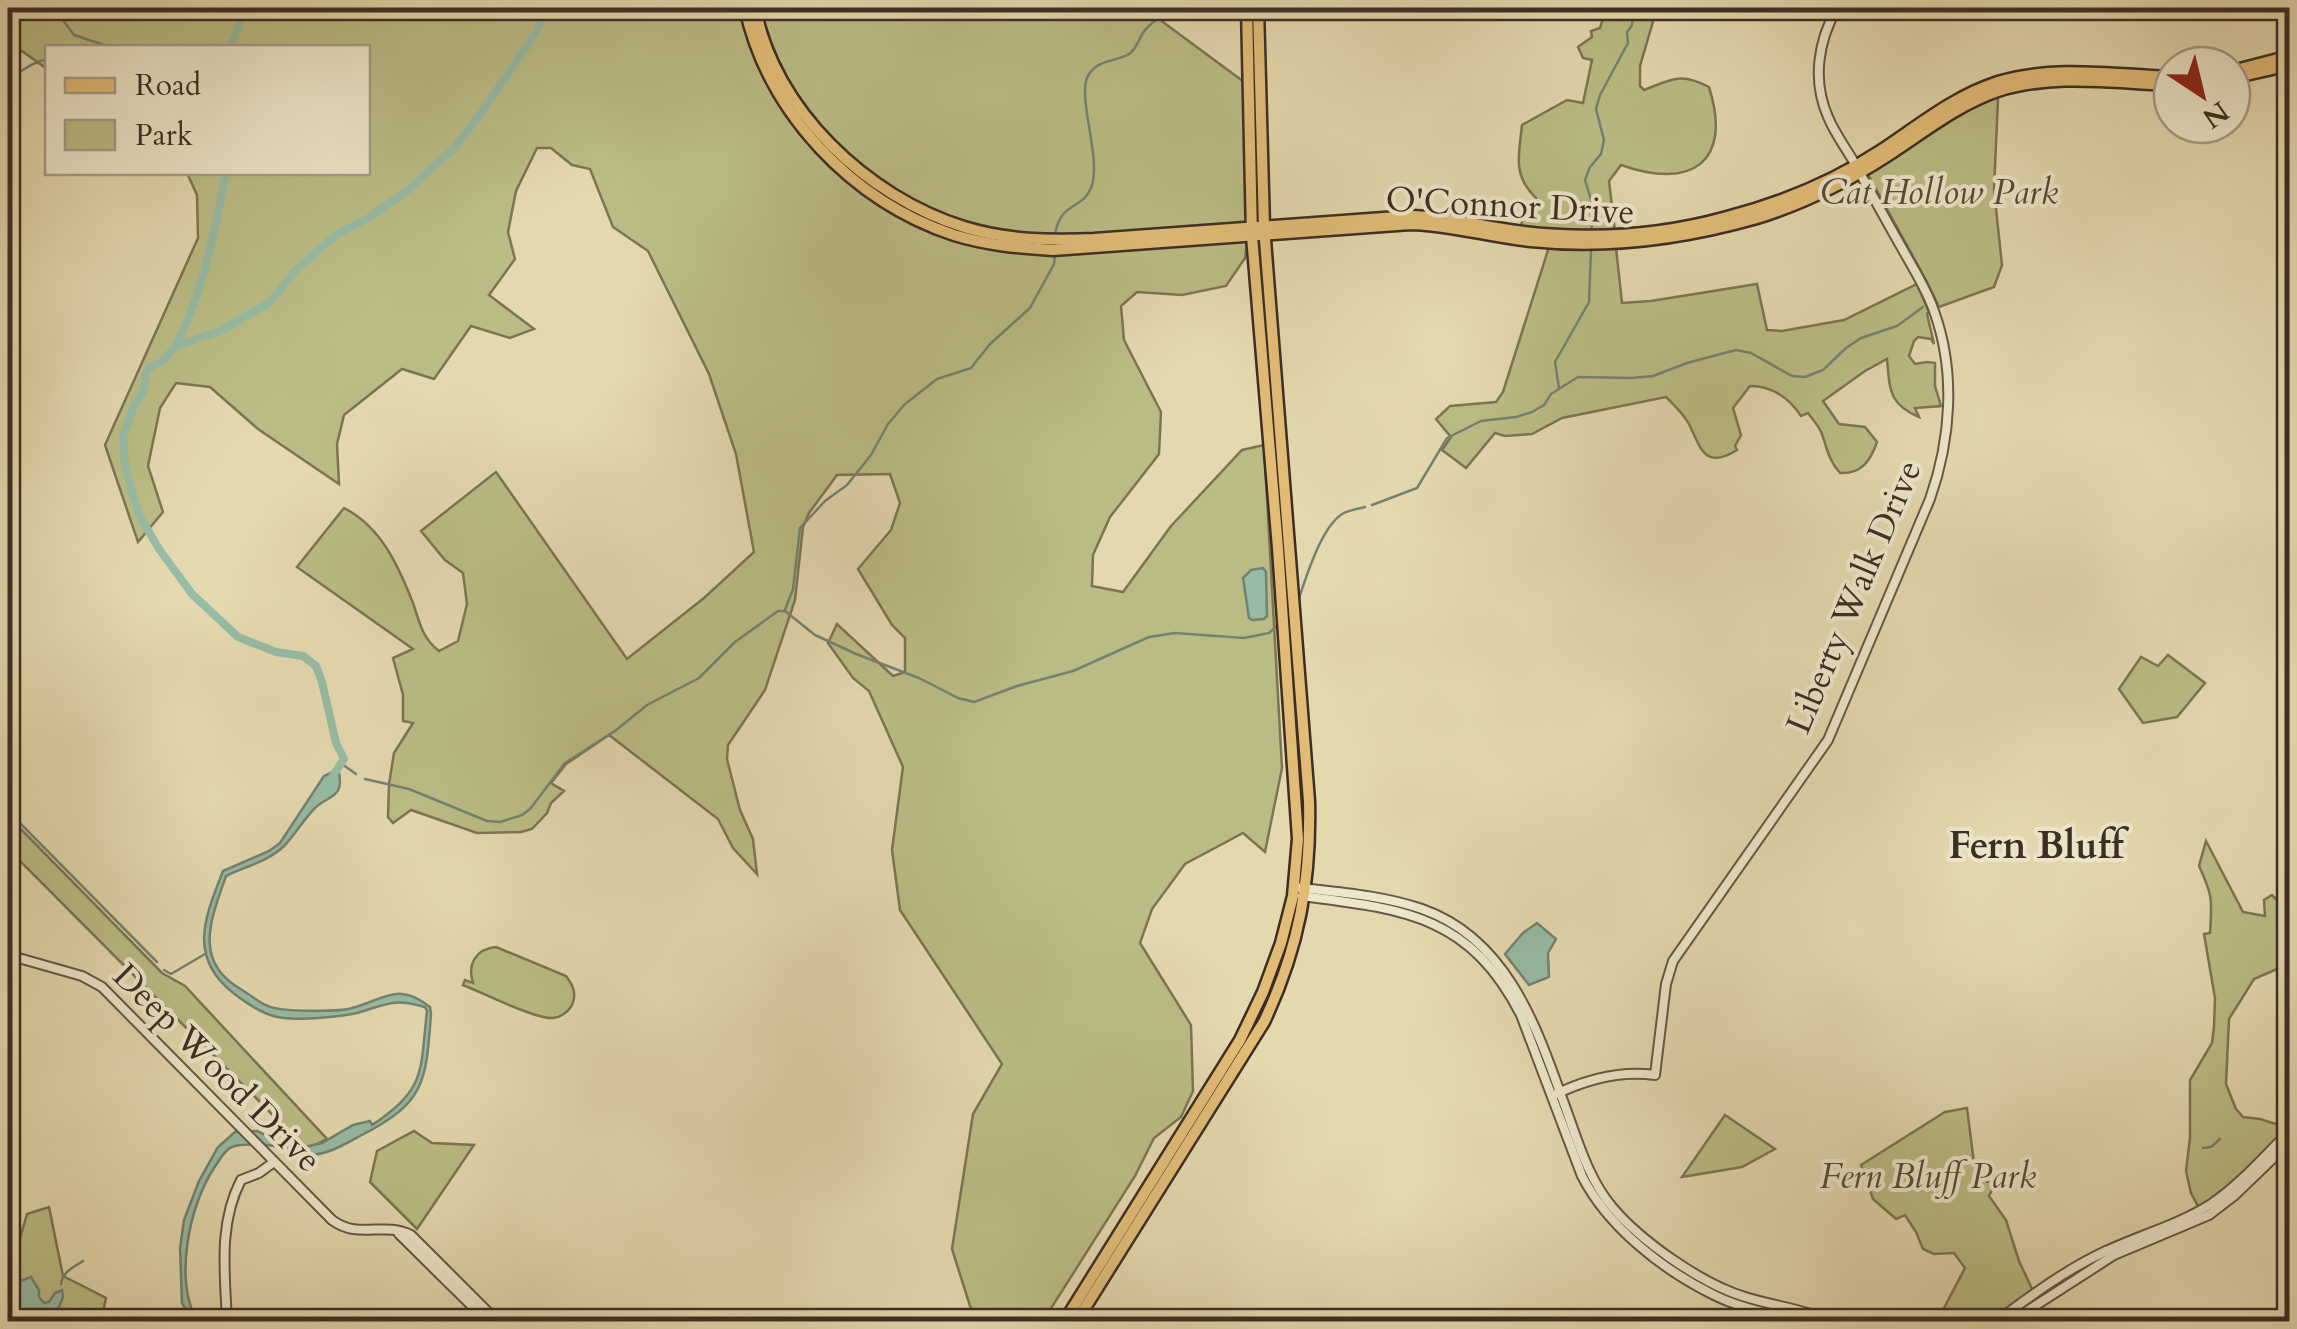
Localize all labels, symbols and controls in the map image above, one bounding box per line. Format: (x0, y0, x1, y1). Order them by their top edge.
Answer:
legend (45, 45, 370, 175)
north arrow (2152, 45, 2252, 145)
text: Road (135, 65, 201, 106)
text: N (2195, 92, 2237, 137)
text: Park (135, 115, 193, 156)
park label: Cat Hollow Park (1820, 169, 2059, 217)
street label: O'Connor Drive (1384, 176, 1636, 236)
street label: Liberty Walk Drive (1775, 453, 1933, 741)
district label: Fern Bluff (1948, 820, 2130, 872)
street label: Deep Wood Drive (102, 953, 332, 1183)
park label: Fern Bluff Park (1820, 1153, 2037, 1201)

